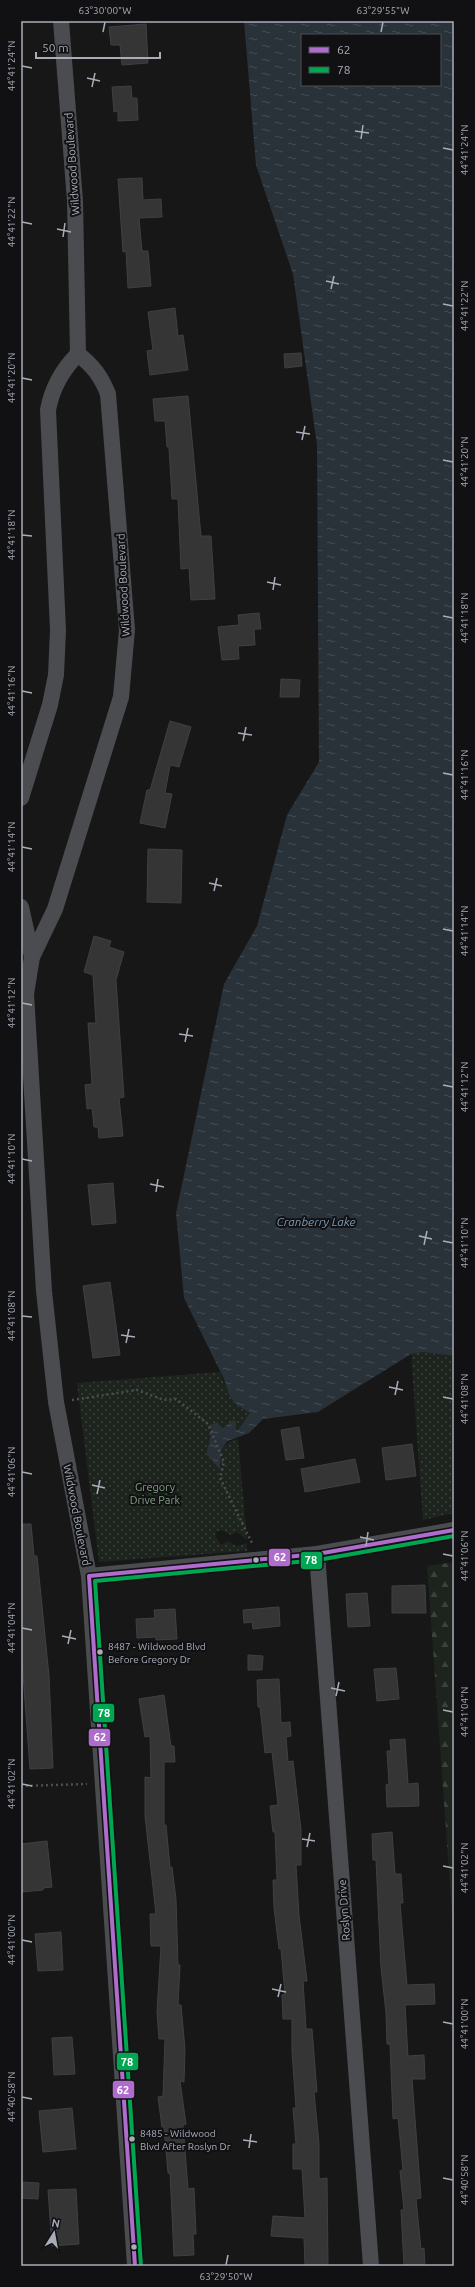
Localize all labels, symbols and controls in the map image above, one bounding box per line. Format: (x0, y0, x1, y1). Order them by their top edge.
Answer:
text: 63°30'00"W (79, 5, 131, 16)
text: 63°29'55"W (357, 5, 409, 16)
scale bar (36, 34, 160, 60)
legend (301, 34, 441, 86)
text: 44°41'24"N (6, 41, 17, 91)
text: 50 m (42, 41, 69, 54)
text: 62 (337, 43, 351, 56)
text: 78 (337, 63, 351, 76)
street label: Wildwood Boulevard (62, 112, 82, 216)
text: 44°41'24"N (459, 125, 470, 175)
text: 44°41'22"N (6, 197, 17, 247)
text: 44°41'22"N (459, 281, 470, 331)
text: 44°41'20"N (6, 353, 17, 403)
text: 44°41'20"N (459, 437, 470, 487)
text: 44°41'18"N (6, 510, 17, 560)
street label: Wildwood Boulevard (114, 533, 132, 637)
text: 44°41'18"N (459, 593, 470, 643)
text: 44°41'16"N (6, 666, 17, 716)
text: 44°41'16"N (459, 750, 470, 800)
text: 44°41'14"N (6, 822, 17, 872)
text: 44°41'14"N (459, 906, 470, 956)
text: 44°41'12"N (6, 978, 17, 1028)
text: 44°41'12"N (459, 1062, 470, 1112)
text: 44°41'10"N (6, 1134, 17, 1184)
water label: Cranberry Lake (276, 1215, 356, 1228)
text: 44°41'10"N (459, 1218, 470, 1268)
text: 44°41'08"N (6, 1291, 17, 1341)
text: 44°41'08"N (459, 1374, 470, 1424)
text: 44°41'06"N (6, 1447, 17, 1497)
street label: Wildwood Boulevard (61, 1463, 93, 1567)
park label: Gregory Drive Park (130, 1481, 181, 1506)
text: 44°41'06"N (459, 1531, 470, 1581)
line badge: 62 (268, 1548, 291, 1567)
text: 62 (274, 1551, 286, 1563)
line badge: 78 (300, 1551, 323, 1570)
text: 78 (305, 1554, 317, 1566)
unlabelled marker (251, 1555, 261, 1565)
text: 44°41'04"N (6, 1603, 17, 1653)
place label: 8487 - Wildwood Blvd Before Gregory Dr (108, 1641, 206, 1665)
marker: 8487 - Wildwood Blvd Before Gregory Dr (95, 1647, 105, 1657)
text: 44°41'04"N (459, 1687, 470, 1737)
line badge: 78 (92, 1703, 115, 1723)
text: 78 (98, 1707, 110, 1719)
line badge: 62 (88, 1728, 111, 1747)
text: 62 (94, 1731, 106, 1743)
text: 44°41'02"N (6, 1759, 17, 1809)
text: 44°41'02"N (459, 1843, 470, 1893)
street label: Roslyn Drive (336, 1879, 352, 1941)
text: 44°41'00"N (6, 1915, 17, 1965)
text: 44°41'00"N (459, 1999, 470, 2049)
line badge: 78 (116, 2052, 139, 2071)
text: 78 (121, 2056, 133, 2068)
text: 44°40'58"N (6, 2072, 17, 2122)
line badge: 62 (112, 2080, 135, 2099)
text: 62 (117, 2084, 129, 2096)
place label: 8485 - Wildwood Blvd After Roslyn Dr (140, 2128, 231, 2152)
marker: 8485 - Wildwood Blvd After Roslyn Dr (127, 2134, 137, 2144)
text: 44°40'58"N (459, 2155, 470, 2205)
north arrow (34, 2213, 74, 2253)
text: N (51, 2217, 61, 2230)
unlabelled marker (129, 2242, 139, 2252)
text: 63°29'50"W (200, 2271, 252, 2282)

